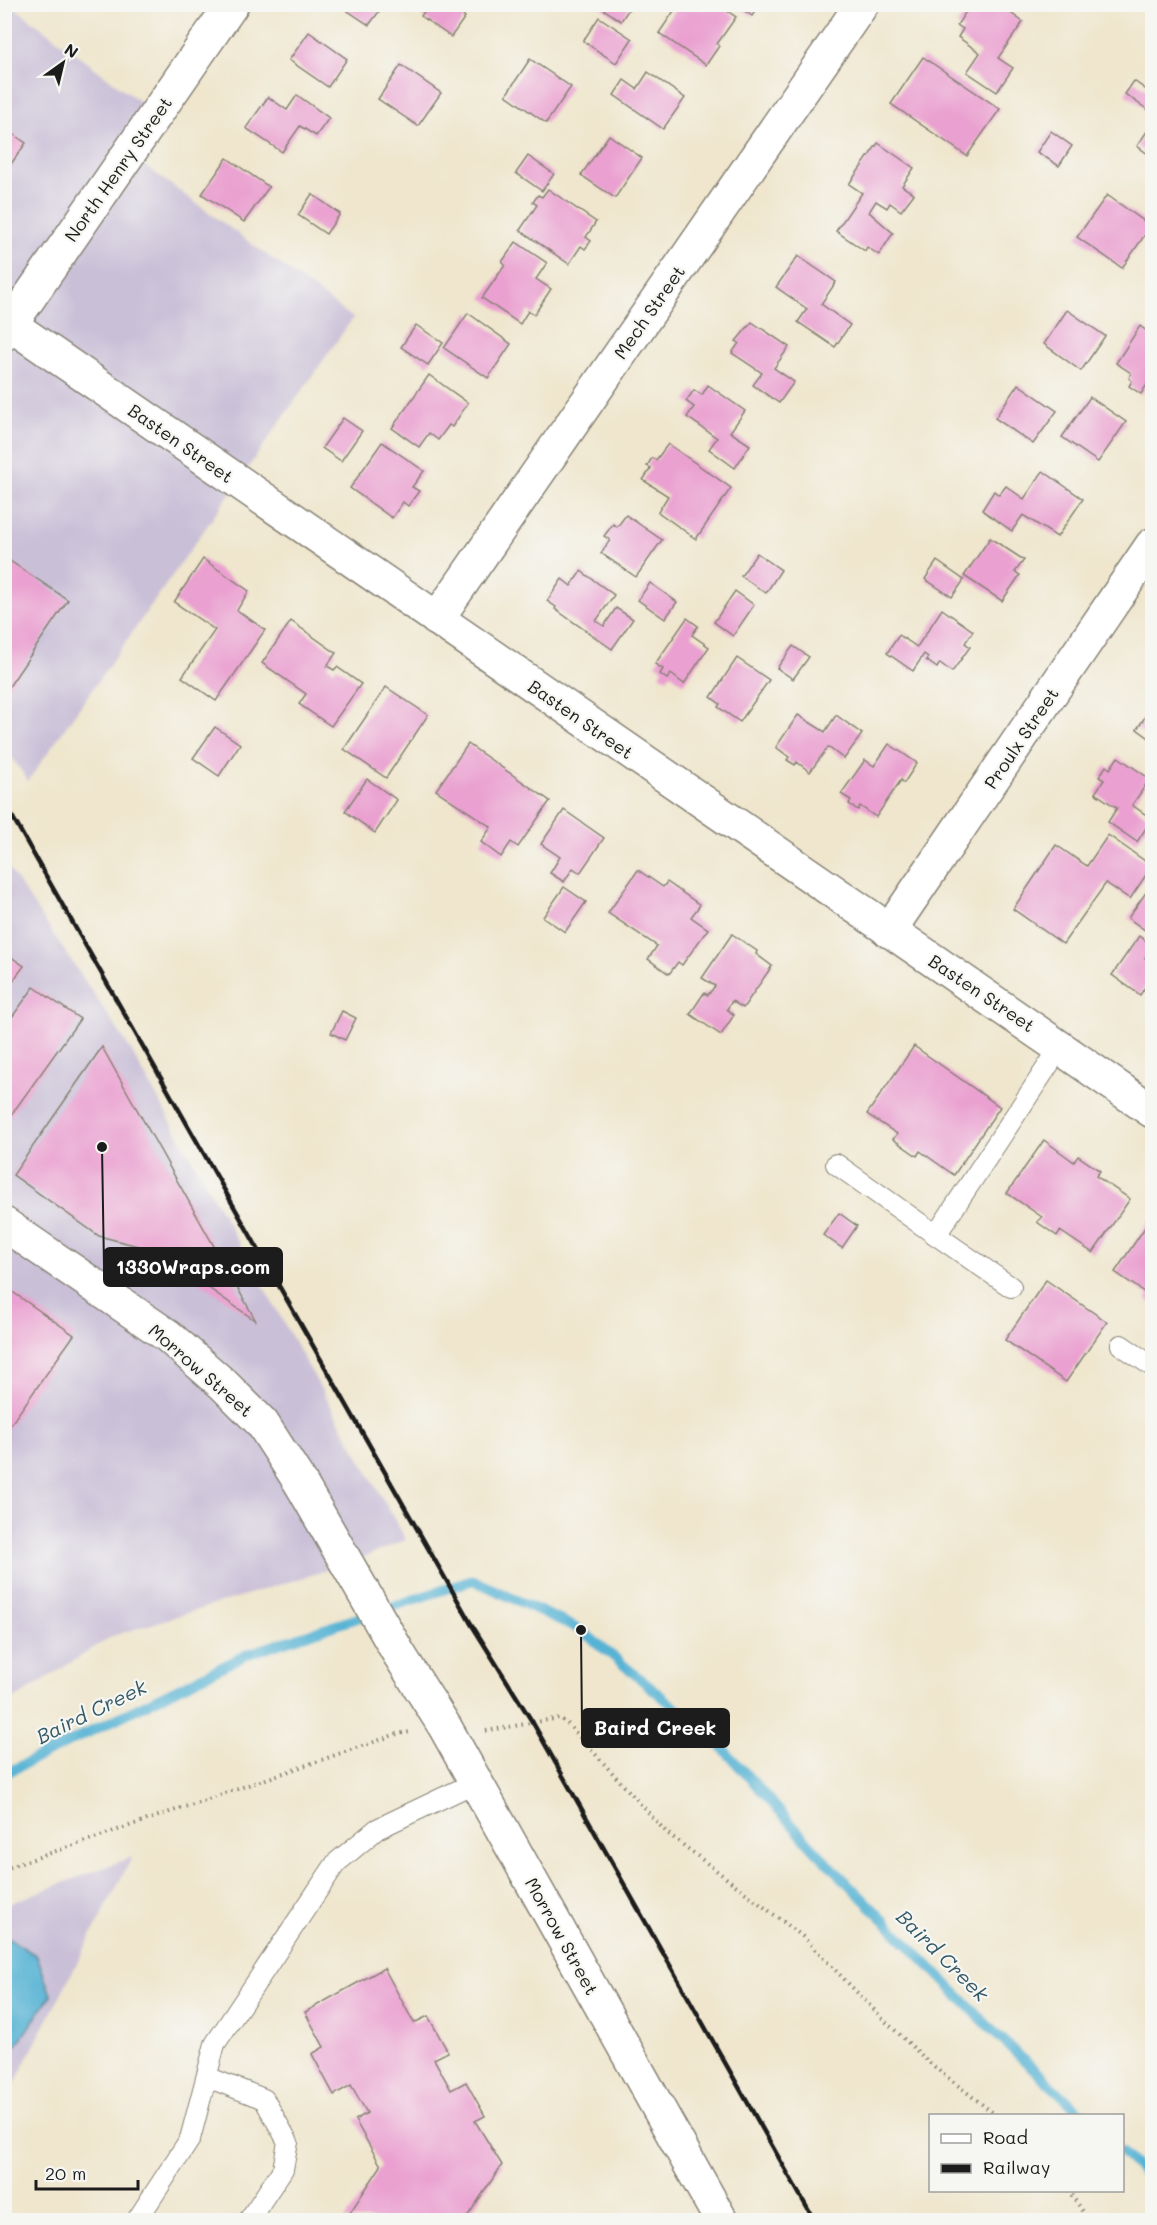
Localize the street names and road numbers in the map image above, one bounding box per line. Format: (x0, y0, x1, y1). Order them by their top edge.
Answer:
street label: North Henry Street (59, 92, 177, 246)
street label: Mech Street (608, 260, 690, 364)
street label: Basten Street (124, 398, 238, 488)
street label: Basten Street (524, 674, 638, 764)
street label: Proulx Street (978, 683, 1064, 793)
street label: Basten Street (924, 949, 1040, 1037)
street label: Morrow Street (144, 1318, 258, 1422)
street label: Morrow Street (520, 1873, 604, 1999)

